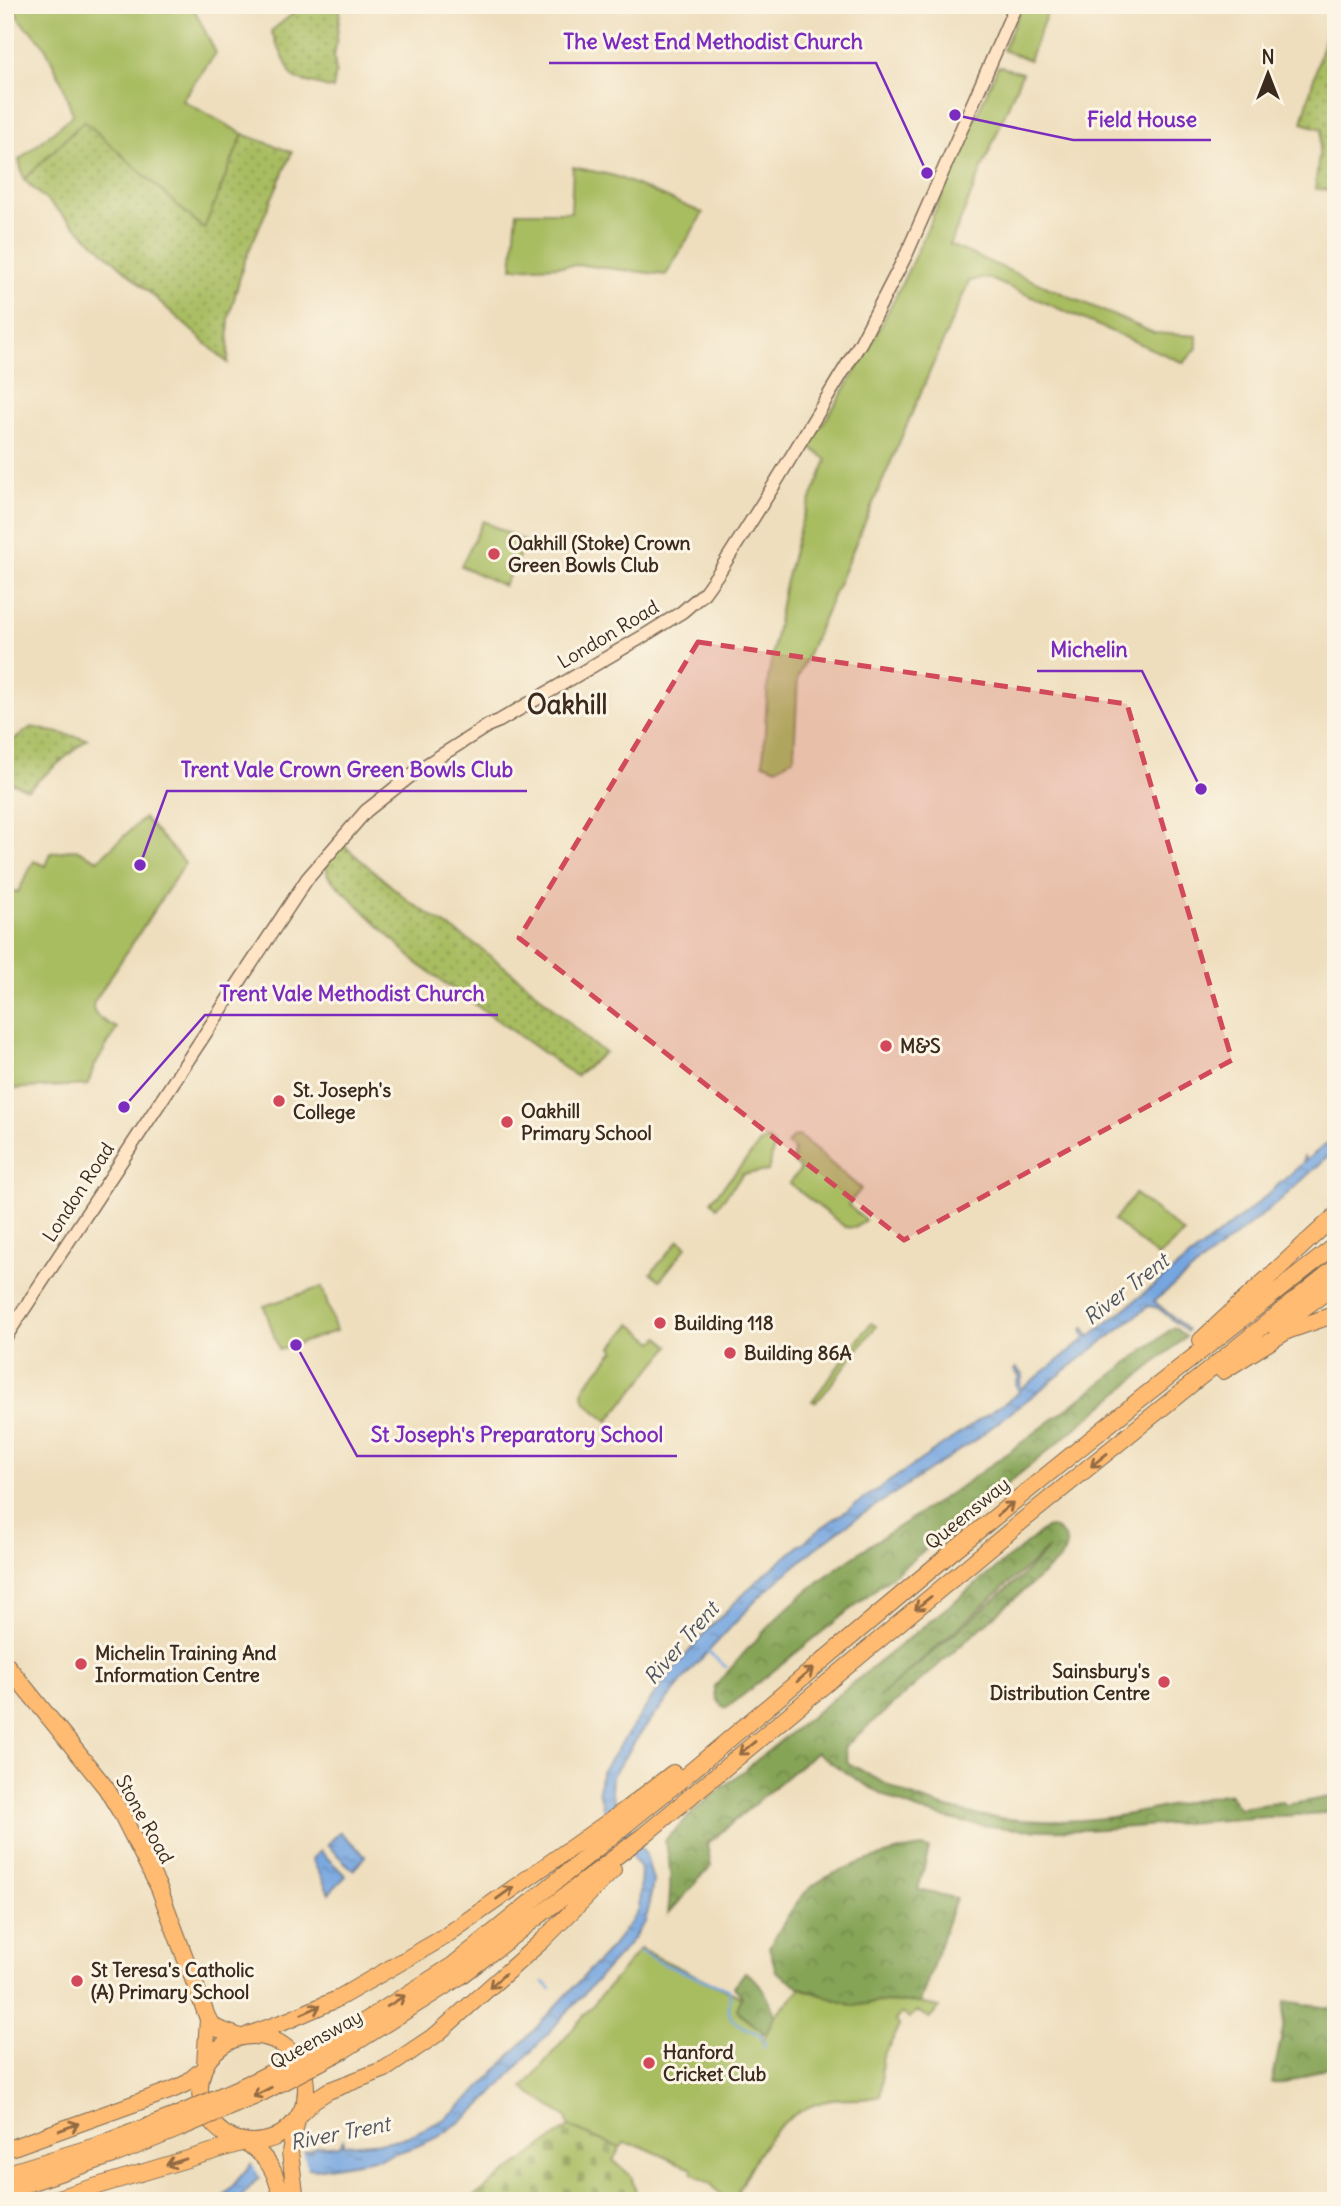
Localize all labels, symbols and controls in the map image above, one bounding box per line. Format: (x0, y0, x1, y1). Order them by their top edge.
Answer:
callout: The West End Methodist Church (549, 21, 876, 63)
text: The West End Methodist Church (563, 28, 863, 55)
north arrow (1232, 38, 1302, 108)
text: N (1261, 45, 1275, 69)
callout: Field House (1073, 98, 1211, 140)
text: Field House (1087, 106, 1197, 133)
place label: Oakhill (Stoke) Crown Green Bowls Club (508, 531, 691, 577)
marker: Oakhill (Stoke) Crown Green Bowls Club (486, 546, 502, 562)
street label: London Road (553, 594, 663, 674)
callout: Michelin (1037, 629, 1142, 671)
text: Michelin (1050, 636, 1128, 663)
district label: Oakhill (527, 688, 607, 721)
callout: Trent Vale Crown Green Bowls Club (167, 749, 527, 791)
text: Trent Vale Crown Green Bowls Club (181, 756, 513, 783)
callout: Trent Vale Methodist Church (205, 973, 498, 1015)
text: Trent Vale Methodist Church (219, 980, 485, 1007)
place label: M&S (900, 1034, 941, 1058)
marker: M&S (878, 1038, 894, 1054)
place label: St. Joseph's College (293, 1078, 391, 1124)
marker: St. Joseph's College (271, 1093, 287, 1109)
place label: Oakhill Primary School (521, 1099, 652, 1145)
marker: Oakhill Primary School (499, 1114, 515, 1130)
street label: London Road (37, 1138, 119, 1246)
water label: River Trent (1078, 1245, 1176, 1331)
place label: Building 118 (674, 1311, 774, 1335)
marker: Building 118 (652, 1315, 668, 1331)
place label: Building 86A (744, 1341, 852, 1365)
marker: Building 86A (722, 1345, 738, 1361)
callout: St Joseph's Preparatory School (357, 1414, 677, 1456)
text: St Joseph's Preparatory School (371, 1421, 663, 1448)
one-way arrow (1090, 1452, 1109, 1467)
street label: Queensway (920, 1472, 1014, 1554)
one-way arrow (996, 1501, 1014, 1517)
water label: River Trent (638, 1594, 726, 1690)
one-way arrow (914, 1596, 932, 1611)
place label: Michelin Training And Information Centre (95, 1641, 277, 1687)
marker: Michelin Training And Information Centre (73, 1656, 89, 1672)
place label: Sainsbury's Distribution Centre (990, 1659, 1150, 1705)
one-way arrow (796, 1667, 814, 1683)
marker: Sainsbury's Distribution Centre (1156, 1674, 1172, 1690)
one-way arrow (738, 1740, 756, 1756)
street label: Stone Road (111, 1770, 179, 1868)
one-way arrow (495, 1886, 514, 1900)
place label: St Teresa's Catholic (A) Primary School (91, 1958, 254, 2004)
marker: St Teresa's Catholic (A) Primary School (69, 1973, 85, 1989)
one-way arrow (488, 1973, 506, 1989)
one-way arrow (385, 1994, 405, 2008)
one-way arrow (300, 2003, 321, 2016)
street label: Queensway (266, 2004, 366, 2074)
place label: Hanford Cricket Club (663, 2040, 766, 2086)
marker: Hanford Cricket Club (641, 2055, 657, 2071)
one-way arrow (252, 2086, 273, 2100)
water label: River Trent (288, 2110, 395, 2156)
one-way arrow (58, 2119, 80, 2132)
one-way arrow (165, 2157, 187, 2170)

